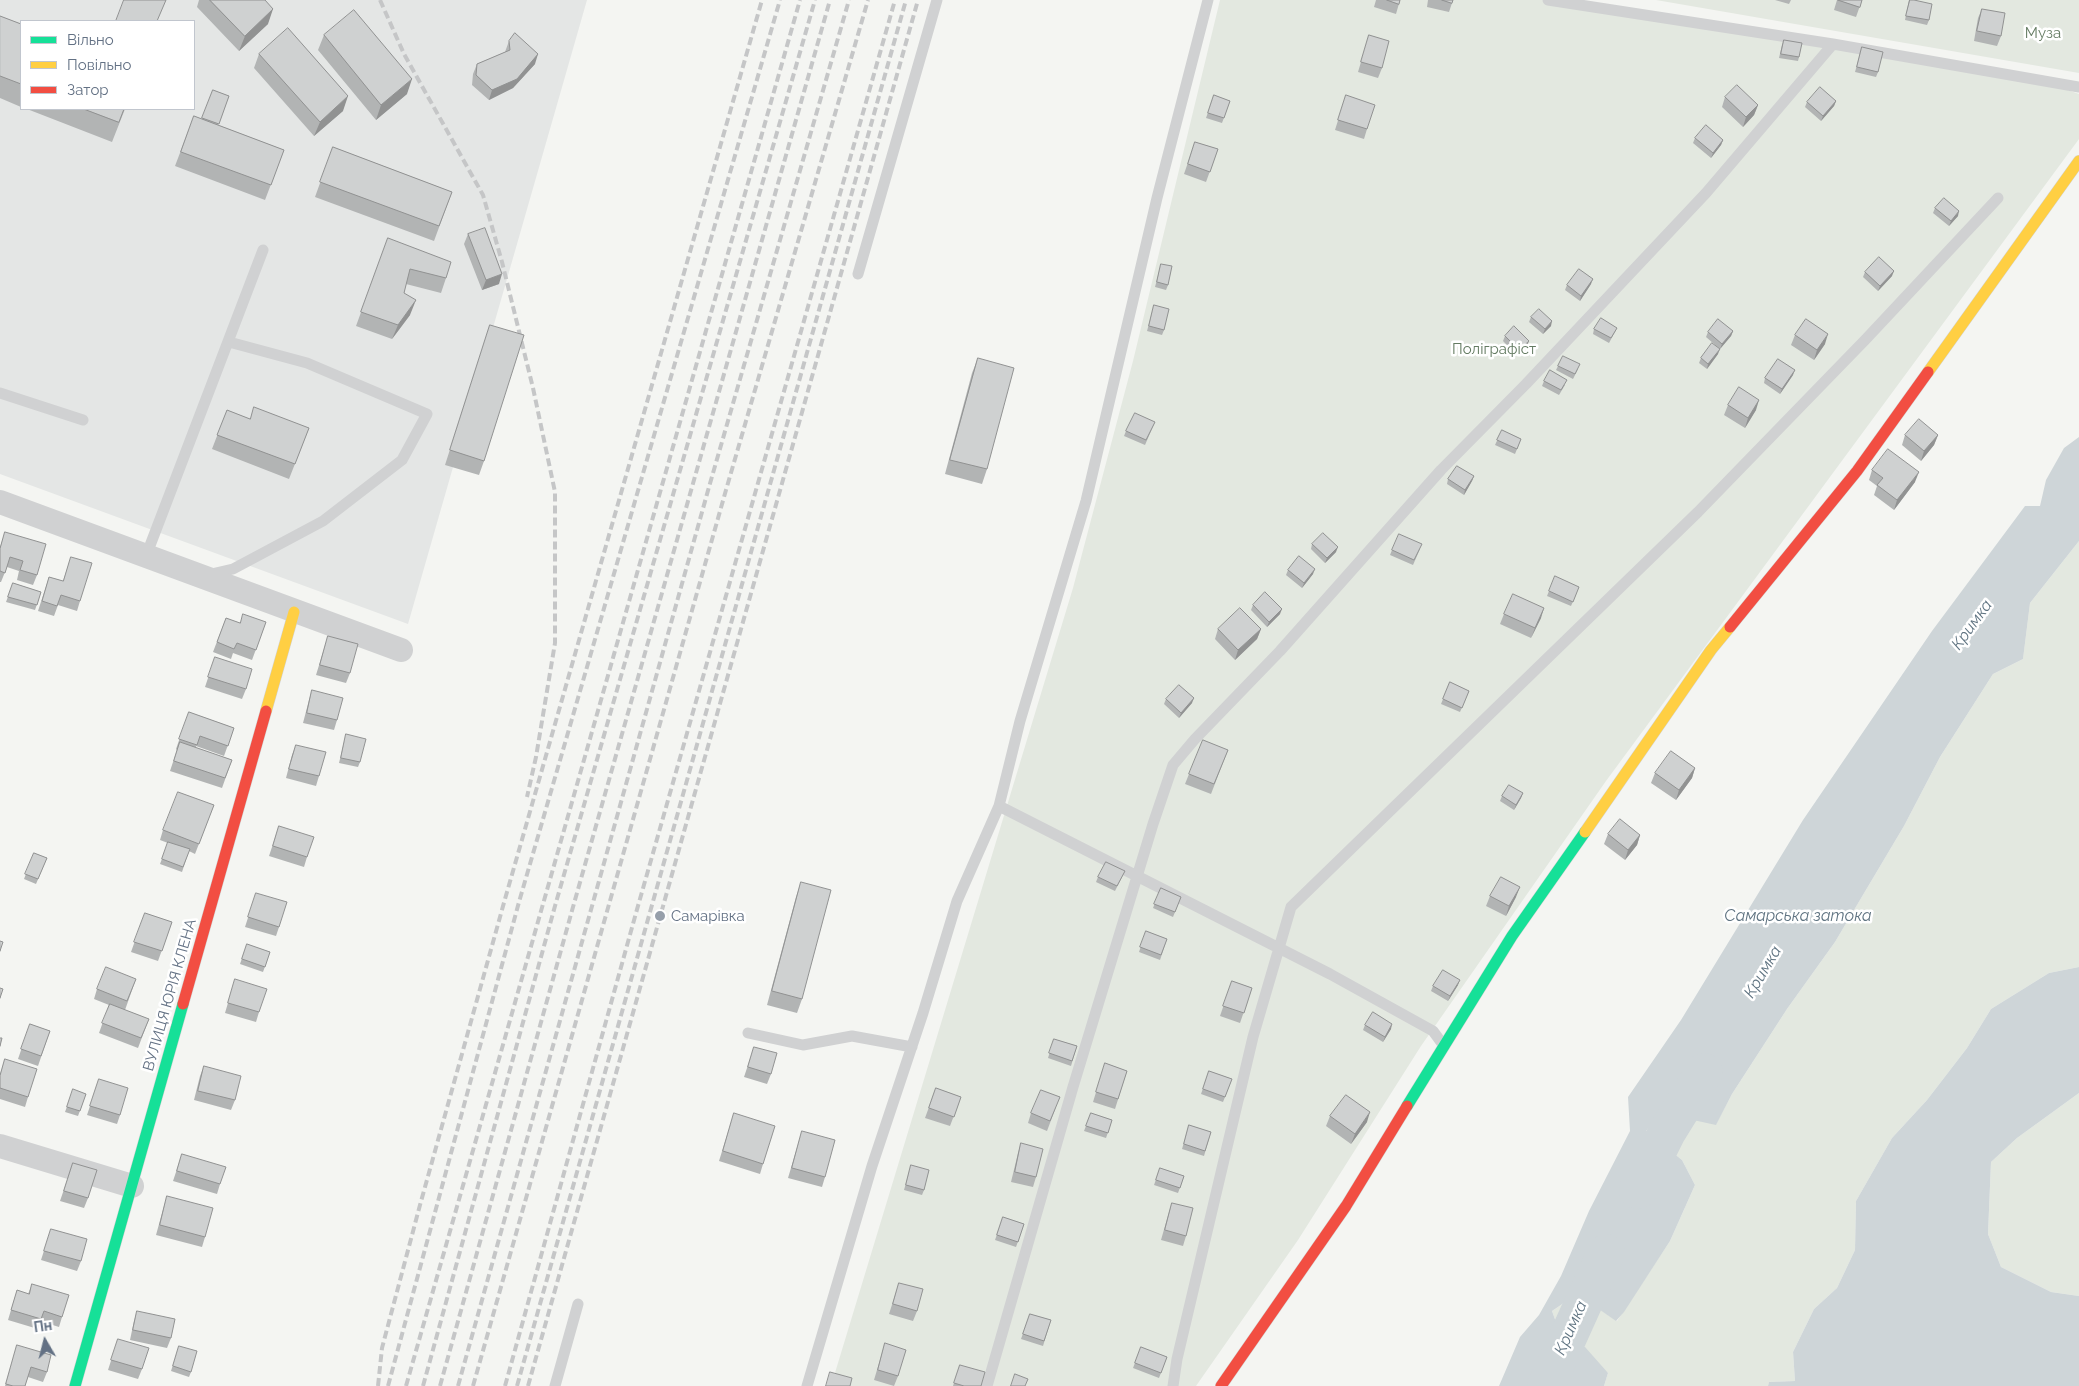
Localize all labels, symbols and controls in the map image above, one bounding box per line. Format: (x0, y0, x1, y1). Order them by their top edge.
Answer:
legend (20, 20, 195, 110)
park label: Муза (2025, 24, 2061, 42)
text: Вільно (67, 31, 114, 49)
text: Повільно (67, 56, 131, 74)
text: Затор (67, 81, 109, 99)
park label: Поліграфіст (1452, 340, 1536, 358)
water label: Кримка (1947, 596, 1997, 654)
water label: Самарська затока (1724, 906, 1872, 926)
place label: Самарівка (671, 907, 745, 925)
marker: Самарівка (653, 909, 667, 923)
street label: ВУЛИЦЯ ЮРІЯ КЛЕНА (140, 917, 200, 1073)
water label: Кримка (1740, 943, 1786, 1001)
water label: Кримка (1551, 1298, 1591, 1358)
north arrow (20, 1316, 70, 1366)
text: Пн (33, 1317, 53, 1335)

